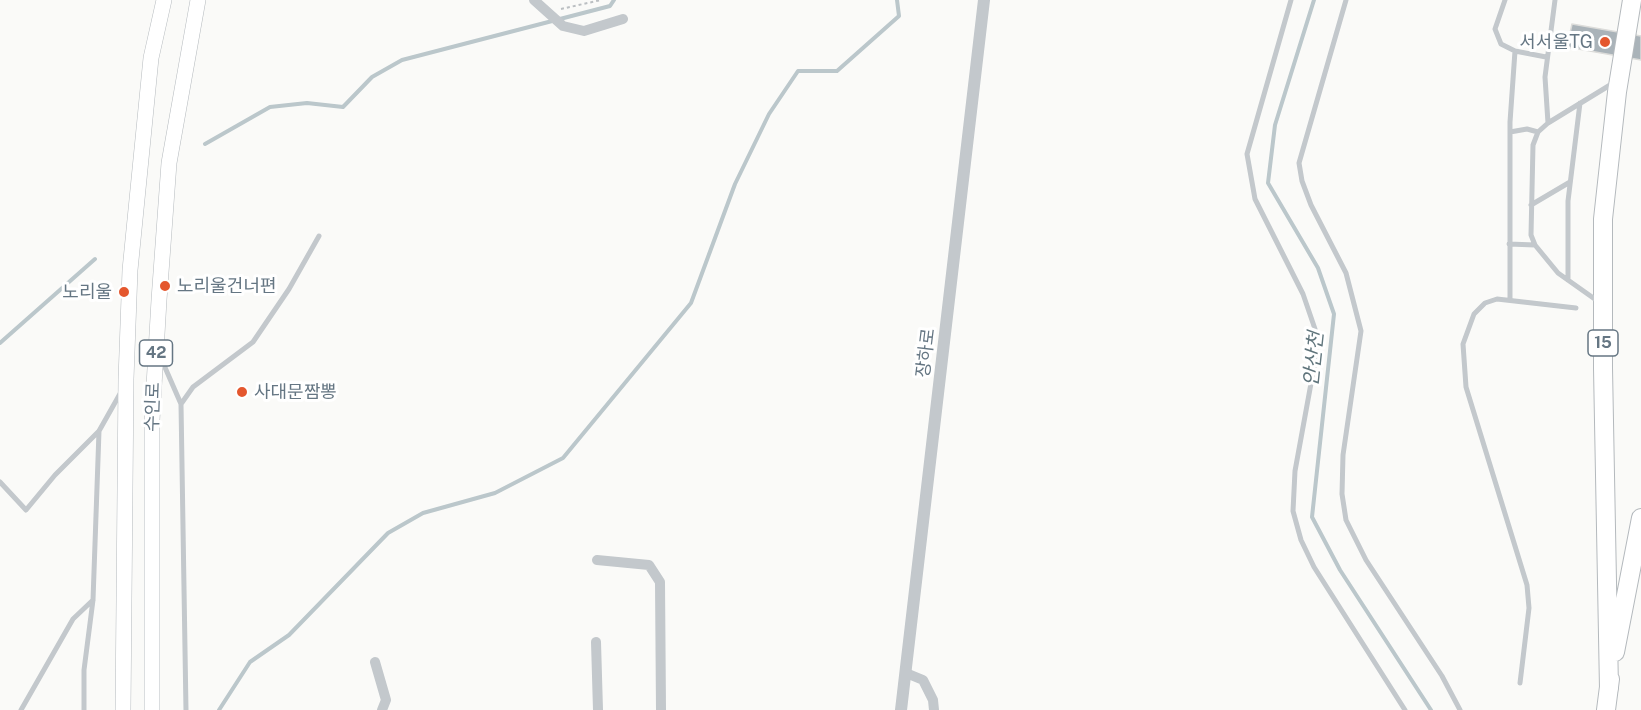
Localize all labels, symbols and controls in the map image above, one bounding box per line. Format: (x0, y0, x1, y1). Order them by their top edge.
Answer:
place label: 서서울TG (1520, 31, 1593, 53)
marker: 서서울TG (1598, 35, 1612, 49)
place label: 노리울건너편 (177, 275, 276, 297)
marker: 노리울건너편 (158, 279, 172, 293)
place label: 노리울 (62, 281, 112, 303)
marker: 노리울 (117, 285, 131, 299)
street label: 장하로 (912, 327, 940, 379)
water label: 안산천 (1299, 330, 1329, 388)
road number: 15 (1588, 330, 1618, 356)
road number: 42 (140, 340, 172, 366)
place label: 사대문짬뽕 (254, 381, 337, 403)
street label: 수인로 (141, 382, 165, 432)
marker: 사대문짬뽕 (235, 385, 249, 399)

